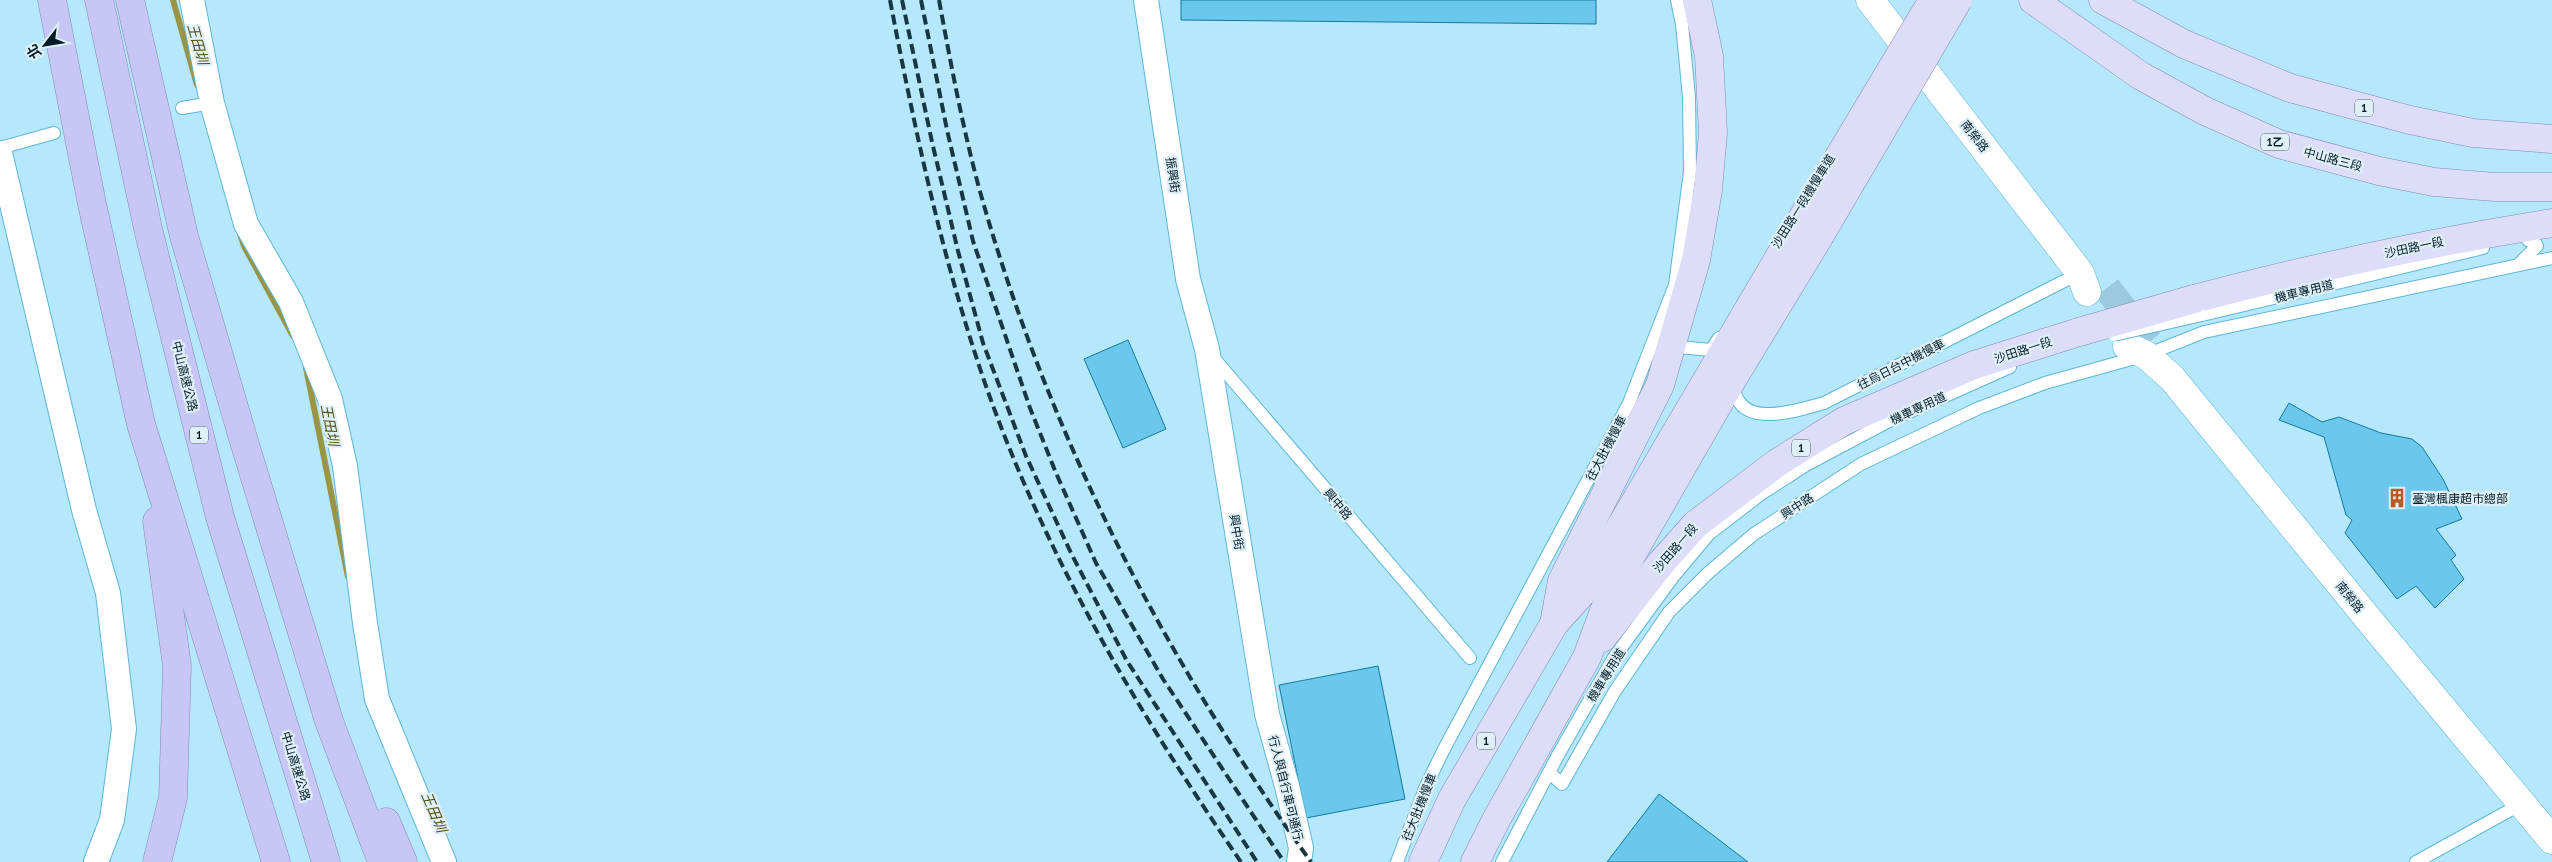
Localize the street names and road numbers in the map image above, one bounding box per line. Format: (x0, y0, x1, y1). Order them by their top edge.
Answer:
road number: 1 (2355, 100, 2373, 116)
street label: 南榮路 (1958, 117, 1992, 155)
road number: 1乙 (2261, 134, 2289, 150)
street label: 中山路三段 (2302, 144, 2364, 174)
street label: 沙田路一段機慢車道 (1768, 151, 1838, 251)
street label: 振興街 (1163, 156, 1183, 194)
street label: 沙田路一段 (2383, 233, 2445, 261)
street label: 機車專用道 (2273, 276, 2335, 306)
street label: 沙田路一段 (1992, 334, 2054, 366)
street label: 往烏日台中機慢車 (1855, 336, 1947, 392)
street label: 中山高速公路 (169, 339, 201, 413)
street label: 機車專用道 (1888, 389, 1948, 427)
street label: 往大肚機慢車 (1582, 413, 1630, 483)
road number: 1 (190, 426, 208, 444)
road number: 1 (1792, 439, 1810, 456)
street label: 興中路 (1321, 485, 1355, 523)
street label: 興中路 (1778, 490, 1816, 522)
street label: 興中街 (1227, 513, 1247, 551)
street label: 沙田路一段 (1650, 520, 1700, 576)
street label: 南榮路 (2333, 578, 2367, 616)
street label: 機車專用道 (1584, 646, 1628, 704)
street label: 中山高速公路 (278, 729, 314, 803)
road number: 1 (1477, 732, 1495, 749)
street label: 行人與自行車可通行 (1266, 734, 1306, 842)
street label: 往大肚機慢車 (1399, 771, 1439, 843)

